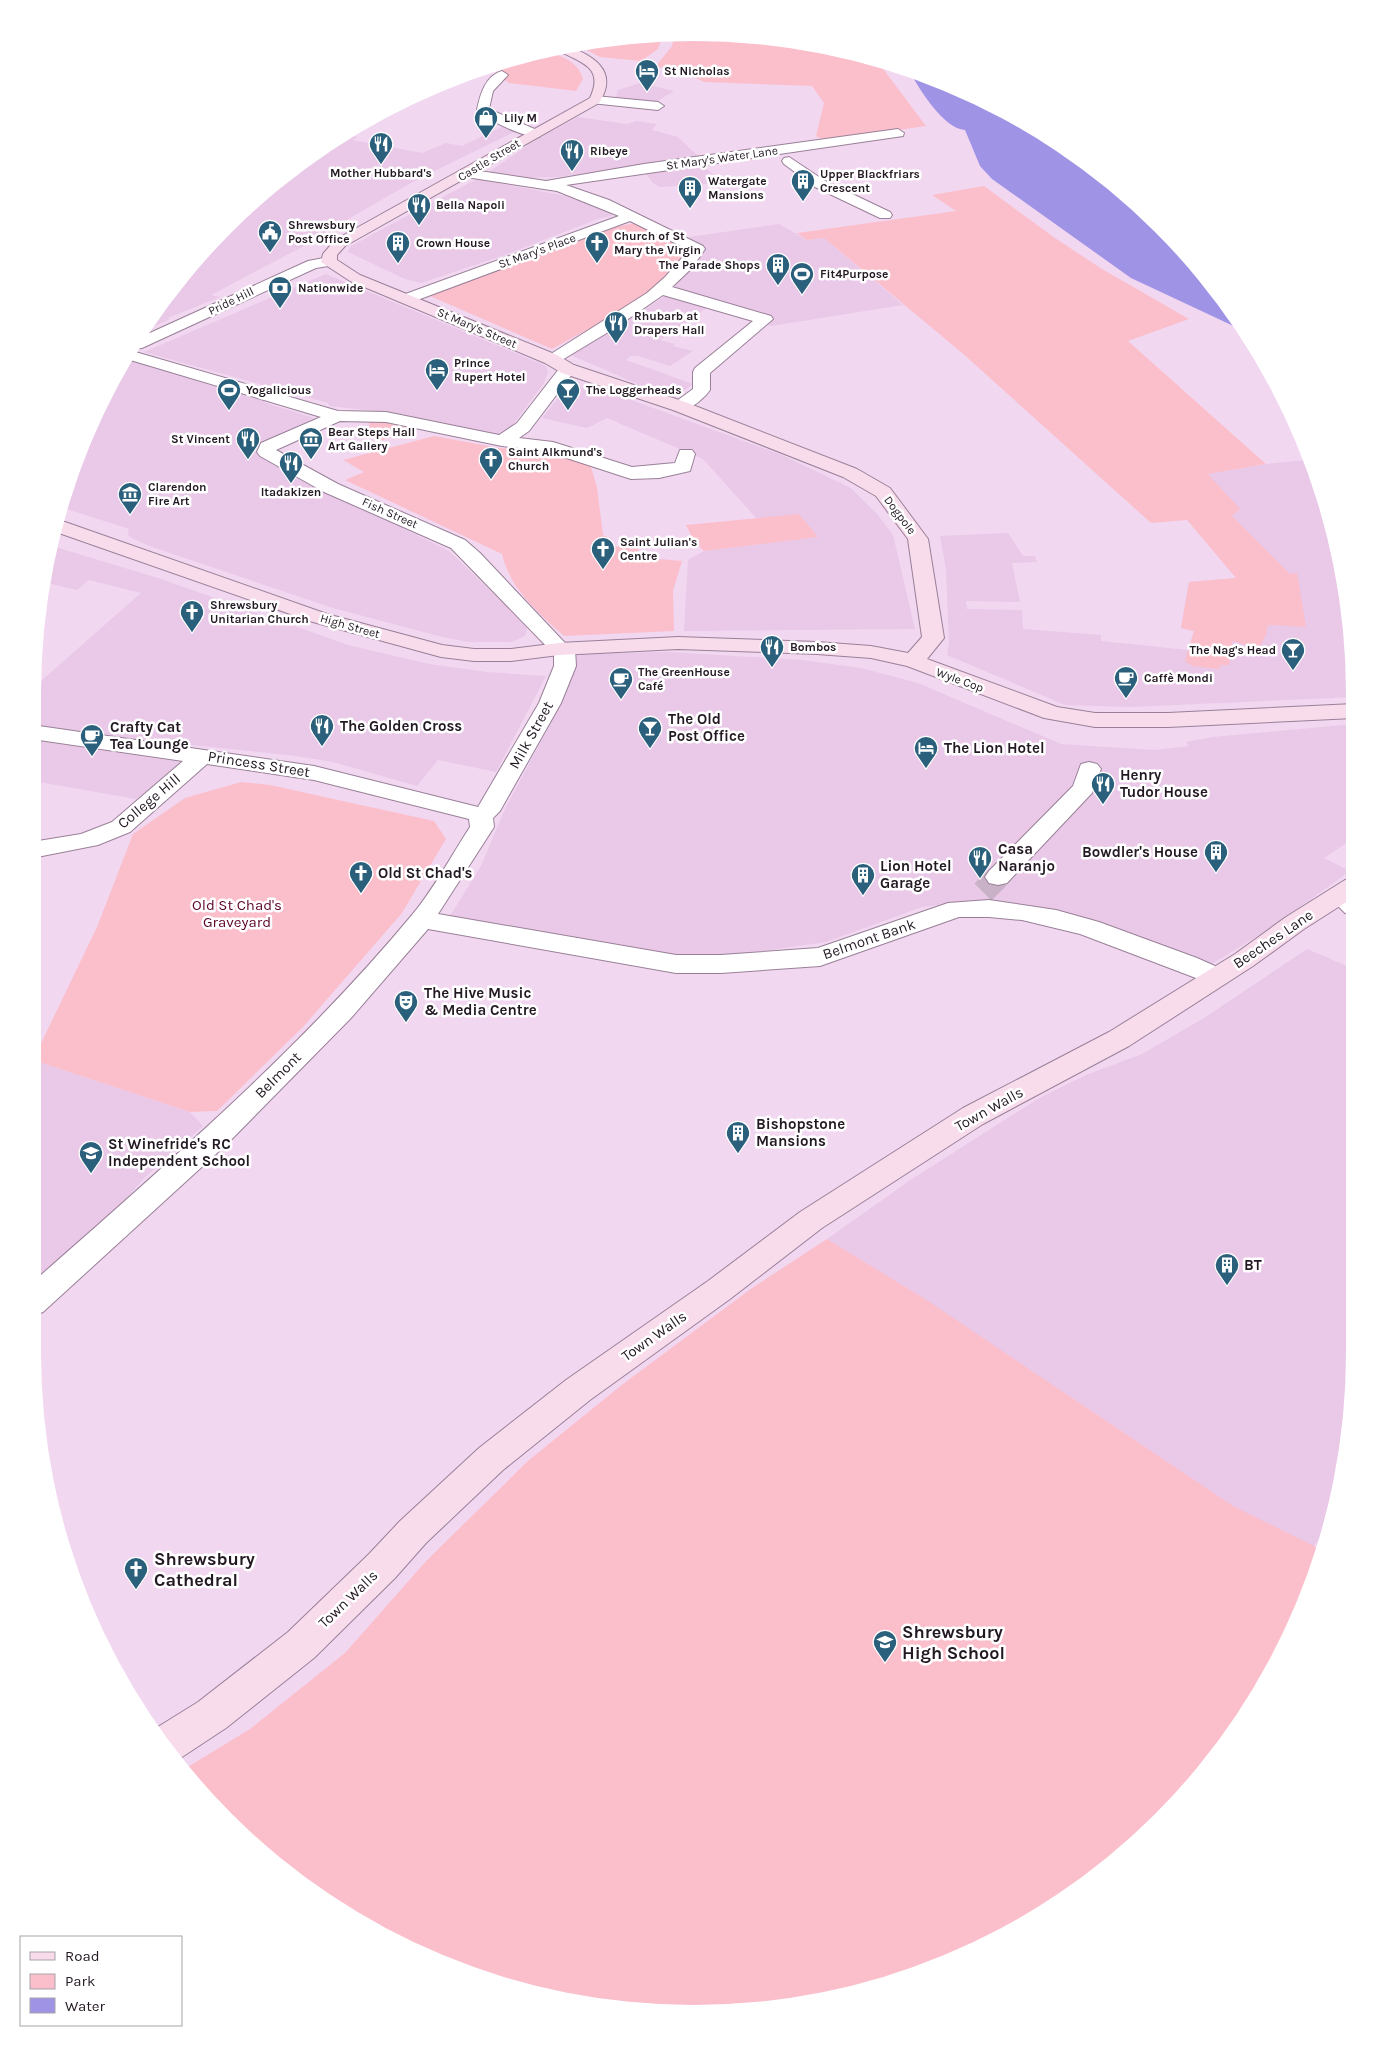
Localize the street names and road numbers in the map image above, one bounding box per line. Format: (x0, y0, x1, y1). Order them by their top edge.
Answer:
street label: Castle Street (455, 136, 523, 184)
street label: St Mary's Water Lane (665, 143, 779, 173)
street label: St Mary's Place (497, 231, 577, 271)
street label: Pride Hill (206, 284, 256, 318)
street label: St Mary's Street (435, 305, 519, 351)
street label: Dogpole (881, 493, 919, 537)
street label: Fish Street (360, 495, 420, 532)
street label: High Street (319, 611, 382, 641)
street label: Wyle Cop (934, 665, 986, 695)
street label: Milk Street (505, 698, 557, 772)
street label: Princess Street (207, 747, 312, 781)
street label: College Hill (114, 770, 184, 832)
street label: Beeches Lane (1230, 906, 1316, 972)
street label: Belmont Bank (820, 915, 918, 963)
street label: Belmont (251, 1048, 305, 1102)
street label: Town Walls (952, 1083, 1026, 1135)
street label: Town Walls (618, 1307, 690, 1365)
street label: Town Walls (315, 1566, 381, 1632)

